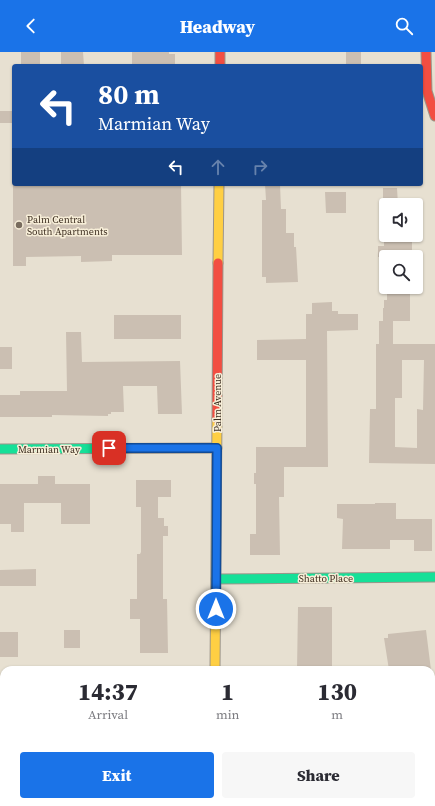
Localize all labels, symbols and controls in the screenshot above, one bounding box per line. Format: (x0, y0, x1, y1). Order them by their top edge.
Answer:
text: Headway (180, 14, 255, 39)
icon: back (20, 15, 42, 37)
icon: search (393, 15, 415, 37)
text: 80 m (98, 75, 160, 113)
icon: left (32, 80, 84, 132)
text: Marmian Way (98, 111, 210, 136)
icon: left (165, 156, 187, 178)
icon: ahead (207, 156, 229, 178)
icon: right (249, 156, 271, 178)
map controls (379, 198, 423, 294)
button: sound (379, 198, 423, 242)
place label: Palm Central South Apartments (27, 213, 108, 238)
marker: Palm Central South Apartments (14, 220, 24, 230)
button: search (379, 250, 423, 294)
street label: Palm Avenue (211, 374, 224, 432)
pin (92, 431, 126, 465)
icon: arrive (98, 437, 120, 459)
street label: Marmian Way (18, 443, 81, 456)
street label: Shatto Place (299, 572, 353, 585)
position arrow (195, 588, 237, 630)
text: 14:37 (78, 675, 138, 708)
text: 1 (221, 675, 234, 708)
text: 130 (317, 675, 357, 708)
text: Arrival (88, 706, 128, 723)
text: min (216, 706, 239, 723)
text: m (331, 706, 343, 723)
button: Exit (20, 752, 214, 798)
button: Share (222, 752, 415, 798)

